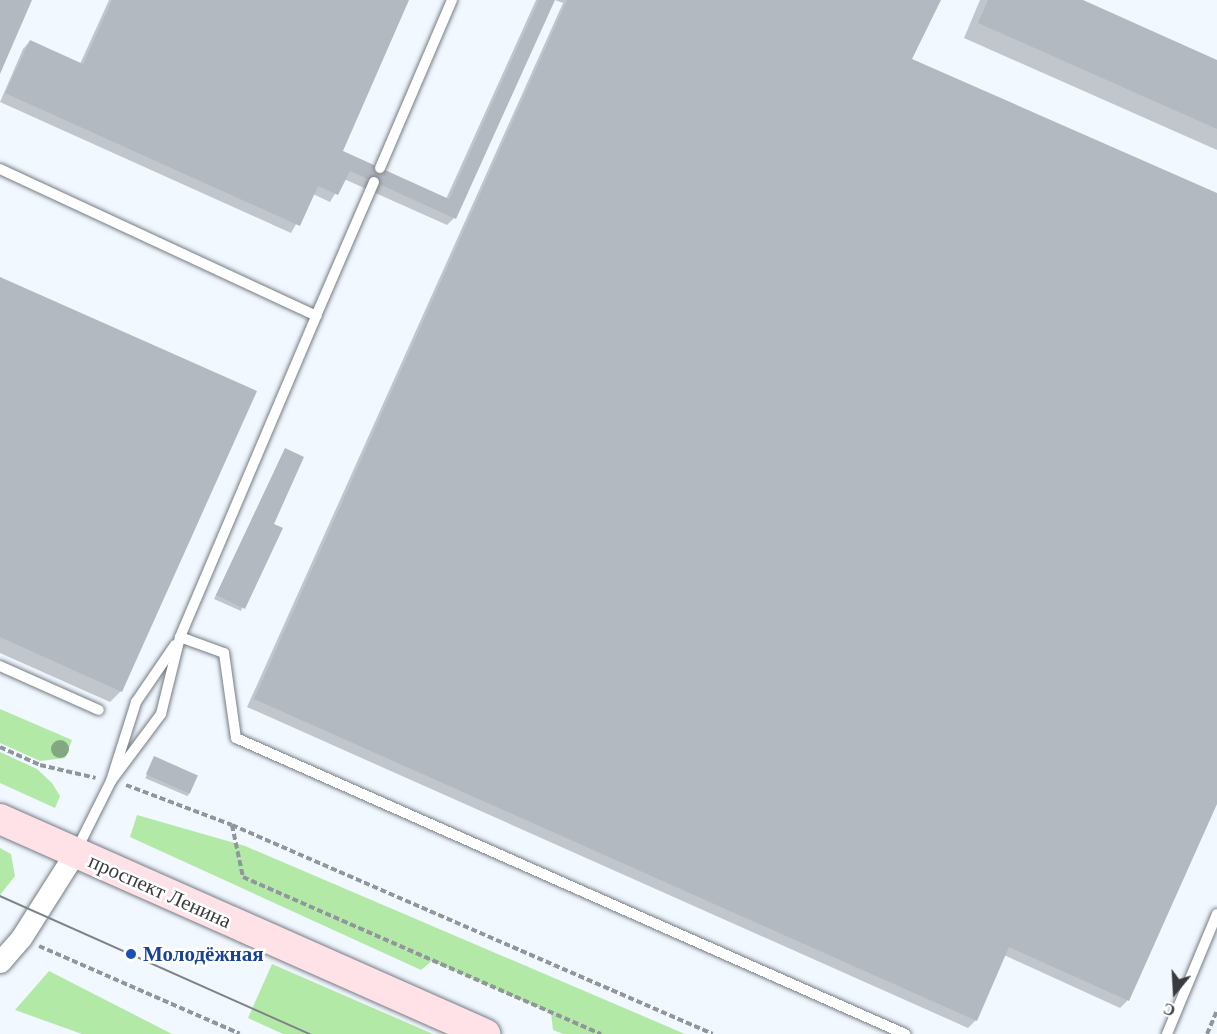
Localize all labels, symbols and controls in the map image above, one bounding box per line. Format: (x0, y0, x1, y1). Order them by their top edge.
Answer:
street label: проспект Ленина (85, 848, 235, 934)
place label: Молодёжная (143, 941, 264, 967)
marker: Молодёжная (124, 947, 138, 961)
north arrow (1145, 962, 1205, 1022)
text: С (1161, 1000, 1177, 1019)

